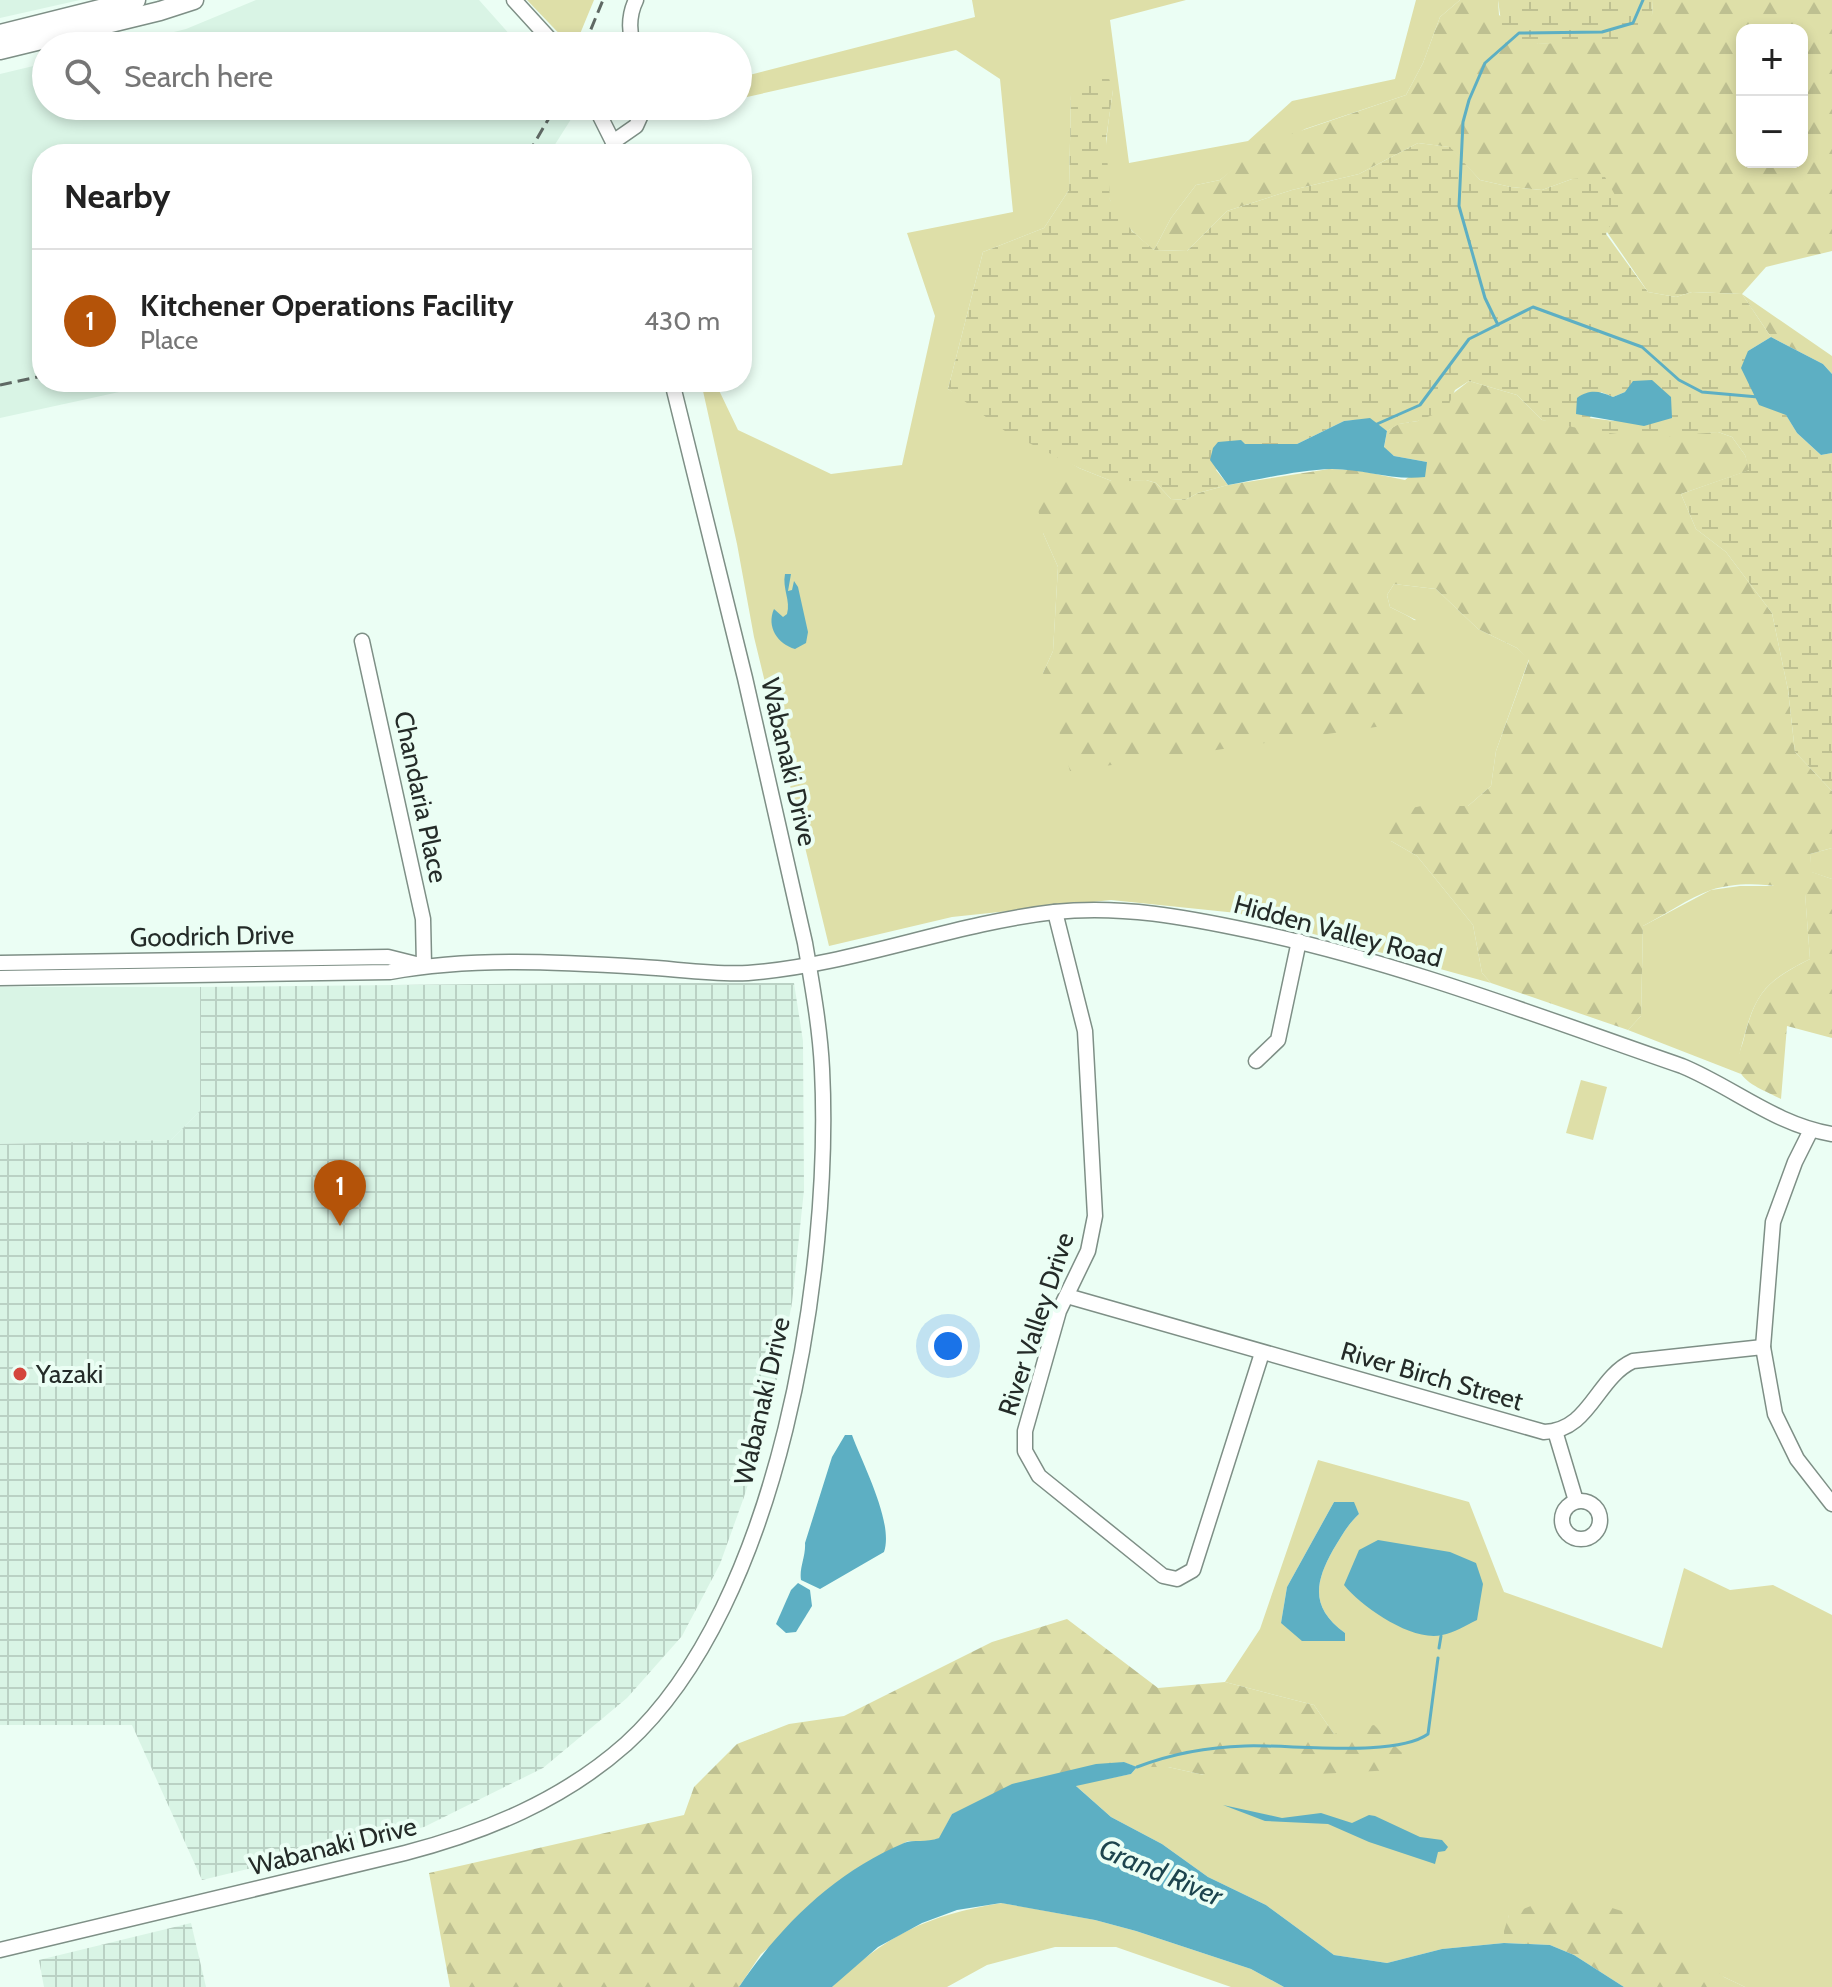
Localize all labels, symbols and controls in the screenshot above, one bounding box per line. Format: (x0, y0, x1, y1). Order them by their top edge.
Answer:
map controls (1736, 24, 1808, 168)
button: + (1736, 24, 1808, 96)
search box (32, 32, 752, 120)
icon: search (60, 54, 104, 98)
text: Search here (124, 58, 273, 95)
button: − (1736, 96, 1808, 168)
text: Nearby (64, 175, 171, 217)
text: Kitchener Operations Facility (140, 287, 514, 324)
text: 1 (85, 305, 95, 337)
text: 430 m (644, 305, 720, 337)
text: Place (140, 324, 198, 356)
street label: Wabanaki Drive (754, 675, 824, 849)
street label: Chandaria Place (387, 708, 455, 886)
street label: Hidden Valley Road (1230, 888, 1446, 974)
street label: Goodrich Drive (130, 919, 294, 953)
pin: 1 (314, 1160, 366, 1226)
street label: River Valley Drive (991, 1228, 1081, 1420)
street label: Wabanaki Drive (727, 1314, 797, 1488)
your location (928, 1326, 968, 1366)
street label: River Birch Street (1337, 1335, 1527, 1417)
place label: Yazaki (35, 1358, 103, 1390)
marker: Yazaki (11, 1365, 29, 1383)
street label: Wabanaki Drive (246, 1810, 420, 1882)
water label: Grand River (1094, 1831, 1229, 1914)

